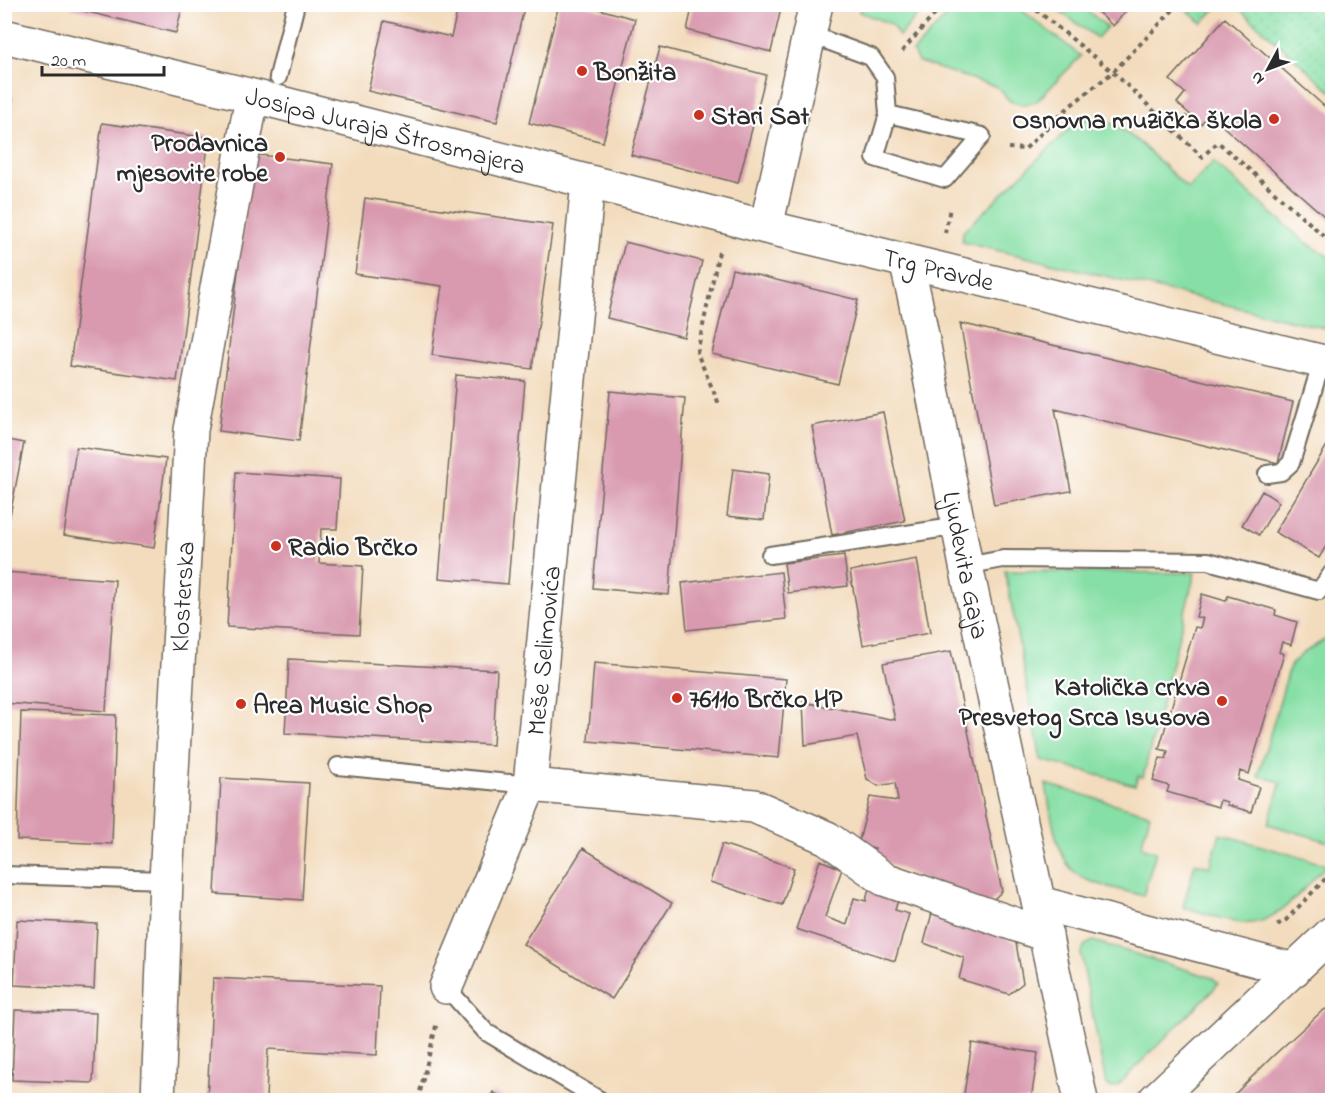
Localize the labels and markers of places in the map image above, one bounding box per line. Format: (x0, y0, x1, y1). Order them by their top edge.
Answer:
place label: Bonžita (593, 55, 676, 93)
marker: Bonžita (575, 64, 589, 78)
place label: Stari Sat (711, 99, 809, 137)
place label: Osnovna muzička škola (1012, 103, 1262, 141)
marker: Stari Sat (692, 108, 706, 122)
marker: Osnovna muzička škola (1267, 112, 1281, 126)
place label: Prodavnica mjesovite robe (116, 126, 269, 194)
marker: Prodavnica mjesovite robe (273, 150, 287, 164)
place label: Radio Brčko (288, 530, 418, 568)
marker: Radio Brčko (269, 539, 283, 553)
place label: Katolička crkva Presvetog Srca Isusova (959, 670, 1210, 739)
place label: 76110 Brčko HP (689, 682, 843, 720)
place label: Area Music Shop (253, 688, 433, 726)
marker: 76110 Brčko HP (670, 691, 684, 705)
marker: Katolička crkva Presvetog Srca Isusova (1215, 694, 1229, 708)
marker: Area Music Shop (234, 697, 248, 711)

